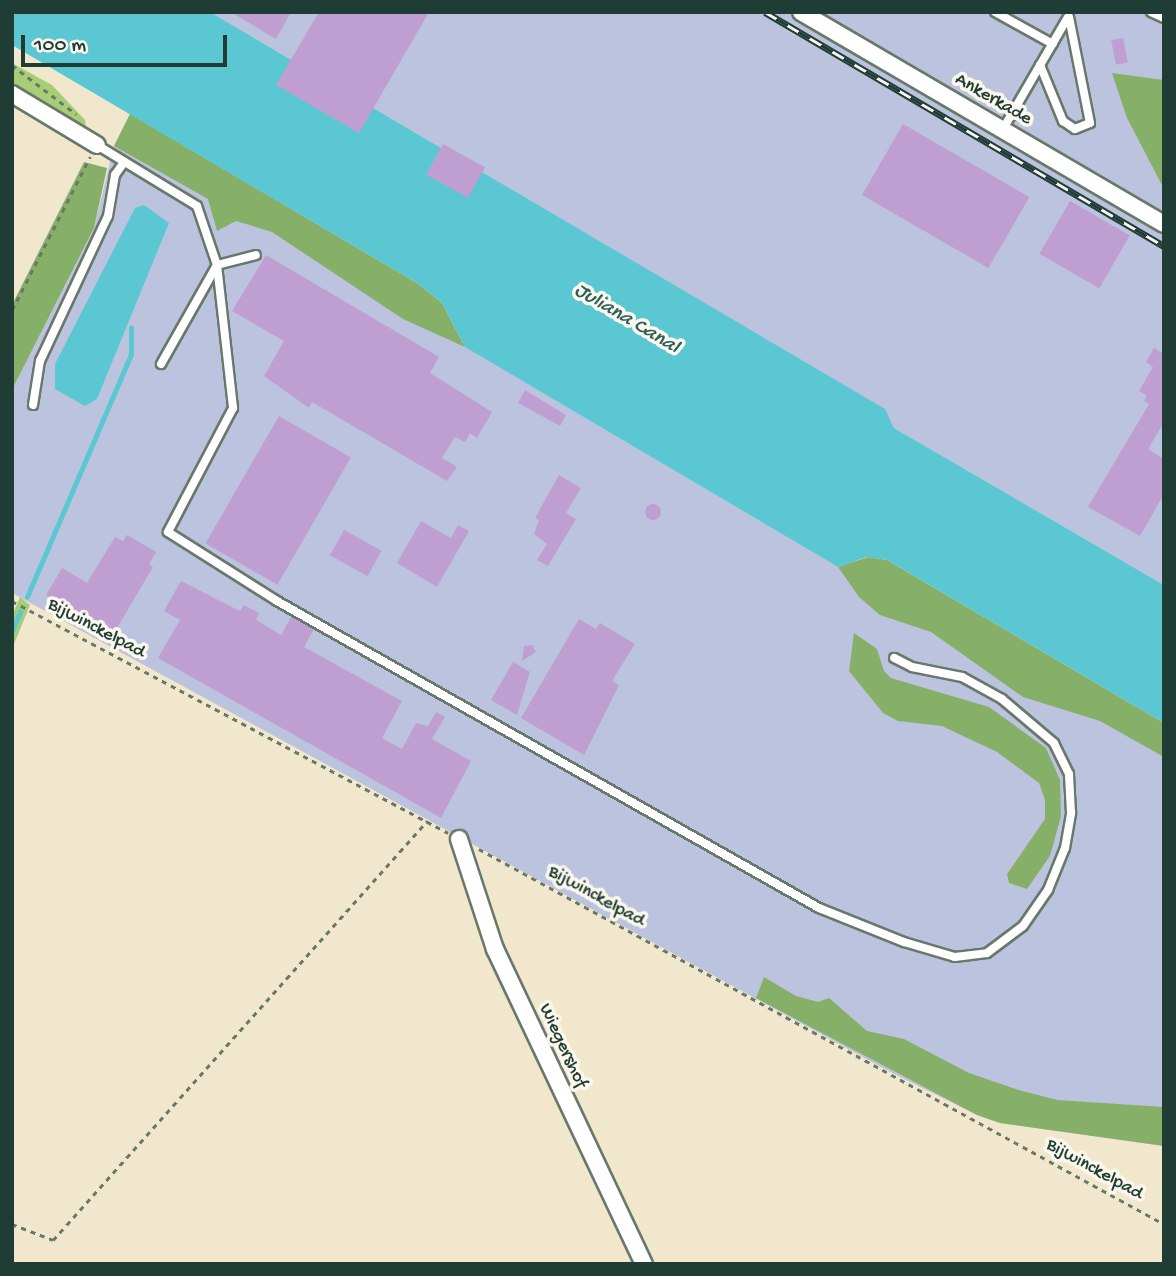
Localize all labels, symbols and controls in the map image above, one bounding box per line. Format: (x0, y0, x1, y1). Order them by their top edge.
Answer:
scale bar (24, 21, 231, 65)
text: 100 m (34, 34, 86, 59)
street label: Ankerkade (950, 69, 1036, 131)
water label: Juliana Canal (569, 279, 683, 361)
street label: Bijwinckelpad (43, 594, 149, 664)
street label: Bijwinckelpad (544, 861, 648, 933)
street label: Wiegershof (533, 1000, 591, 1092)
street label: Bijwinckelpad (1042, 1134, 1146, 1206)

